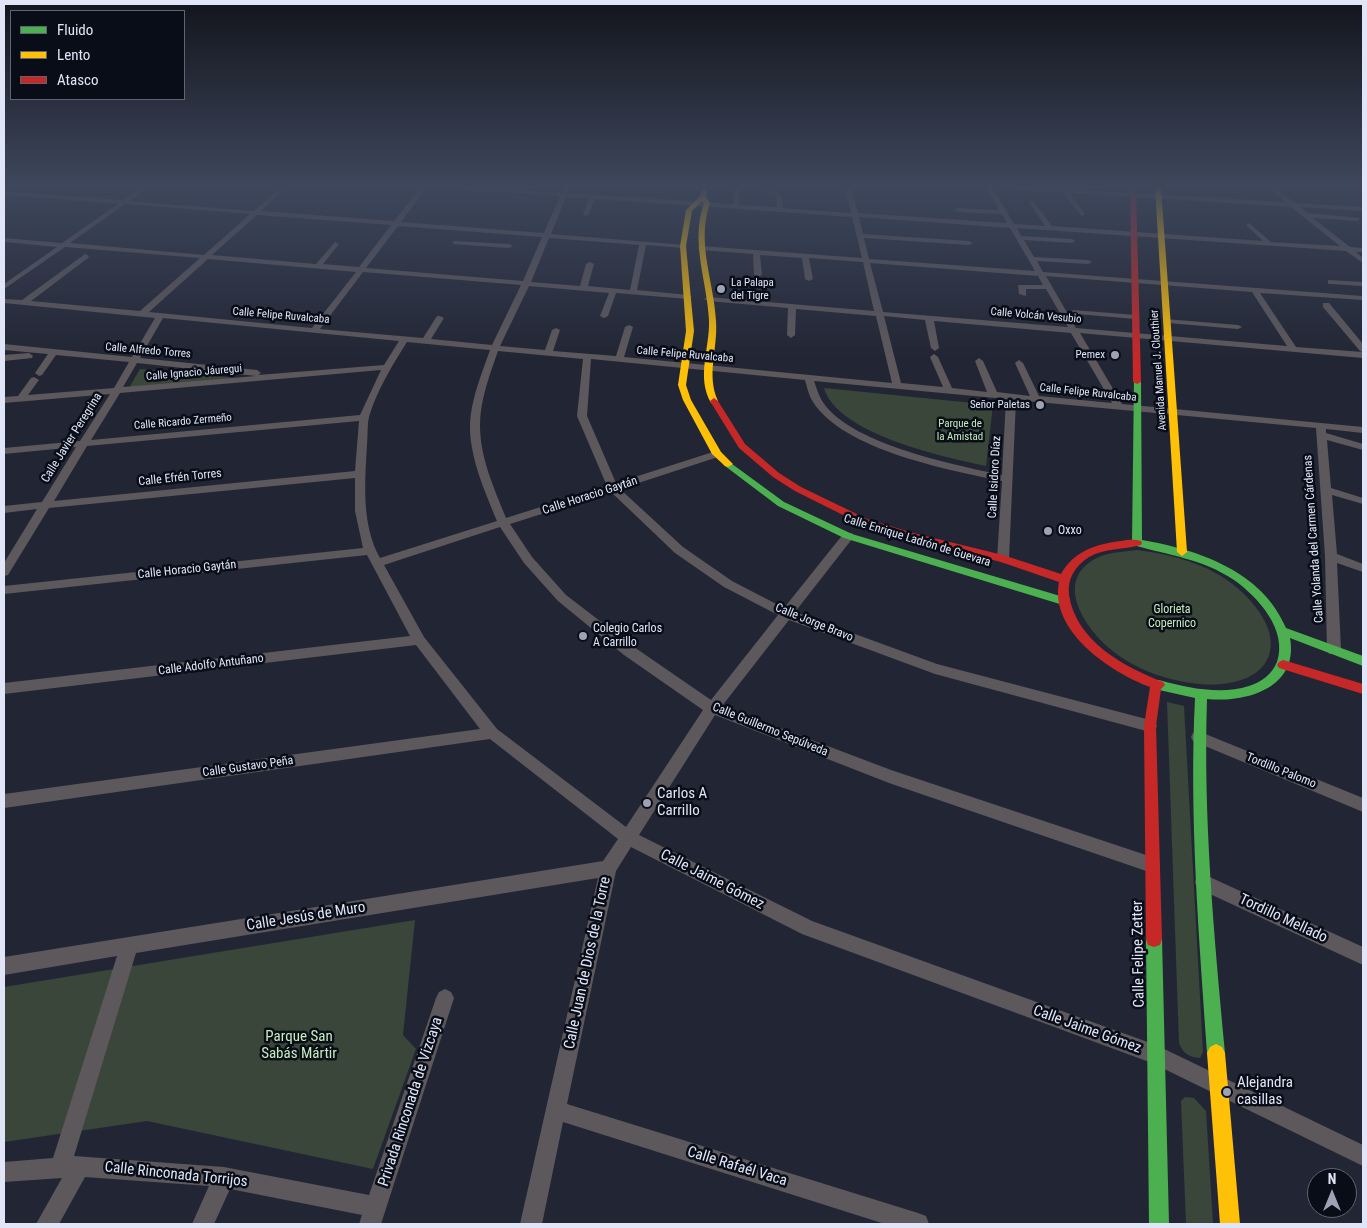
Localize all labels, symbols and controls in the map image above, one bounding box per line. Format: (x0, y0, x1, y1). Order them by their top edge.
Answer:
legend (10, 10, 185, 100)
text: Fluido (57, 21, 93, 39)
text: Lento (57, 46, 90, 64)
text: Atasco (57, 71, 98, 89)
place label: La Palapa del Tigre (731, 276, 774, 302)
marker: La Palapa del Tigre (715, 283, 727, 295)
street label: Calle Felipe Ruvalcaba (232, 305, 330, 327)
street label: Calle Volcán Vesubio (990, 305, 1082, 327)
street label: Avenida Manuel J. Clouthier (1148, 309, 1170, 431)
street label: Calle Alfredo Torres (105, 341, 191, 361)
street label: Calle Felipe Ruvalcaba (636, 344, 734, 366)
place label: Pemex (1076, 348, 1105, 362)
marker: Pemex (1109, 349, 1121, 361)
street label: Calle Ignacio Jáuregui (145, 362, 243, 384)
street label: Calle Felipe Ruvalcaba (1039, 381, 1137, 405)
street label: Calle Javier Peregrina (39, 390, 105, 486)
place label: Señor Paletas (970, 398, 1030, 412)
marker: Señor Paletas (1034, 399, 1046, 411)
street label: Calle Ricardo Zermeño (134, 411, 232, 433)
park label: Parque de la Amistad (937, 417, 983, 443)
street label: Calle Isidoro Díaz (986, 435, 1004, 519)
street label: Calle Yolanda del Carmen Cárdenas (1301, 455, 1327, 623)
street label: Calle Efrén Torres (138, 466, 222, 490)
street label: Calle Horacio Gaytán (541, 474, 639, 518)
street label: Calle Enrique Ladrón de Guevara (842, 512, 992, 570)
place label: Oxxo (1058, 524, 1082, 538)
marker: Oxxo (1042, 525, 1054, 537)
street label: Calle Horacio Gaytán (137, 558, 237, 582)
street label: Calle Jorge Bravo (773, 601, 855, 645)
park label: Glorieta Copernico (1148, 603, 1196, 631)
place label: Colegio Carlos A Carrillo (593, 622, 662, 650)
marker: Colegio Carlos A Carrillo (577, 630, 589, 642)
street label: Calle Adolfo Antuñano (157, 651, 265, 679)
street label: Calle Guillermo Sepúlveda (710, 700, 830, 760)
street label: Tordillo Palomo (1244, 750, 1318, 792)
street label: Calle Gustavo Peña (202, 753, 294, 781)
place label: Carlos A Carrillo (657, 785, 707, 820)
marker: Carlos A Carrillo (641, 797, 653, 809)
street label: Calle Jaime Gómez (657, 846, 767, 914)
street label: Calle Juan de Dios de la Torre (561, 875, 615, 1051)
street label: Tordillo Mellado (1236, 891, 1330, 947)
street label: Calle Jesús de Muro (245, 899, 367, 935)
street label: Calle Felipe Zetter (1129, 900, 1149, 1008)
street label: Calle Jaime Gómez (1030, 1002, 1144, 1058)
street label: Privada Rinconada de Vizcaya (375, 1015, 447, 1189)
park label: Parque San Sabás Mártir (261, 1028, 337, 1063)
place label: Alejandra casillas (1237, 1074, 1293, 1109)
marker: Alejandra casillas (1221, 1086, 1233, 1098)
street label: Calle Rafaél Vaca (685, 1143, 789, 1191)
street label: Calle Rinconada Torrijos (104, 1159, 248, 1191)
north arrow (1307, 1168, 1357, 1218)
text: N (1328, 1171, 1336, 1187)

